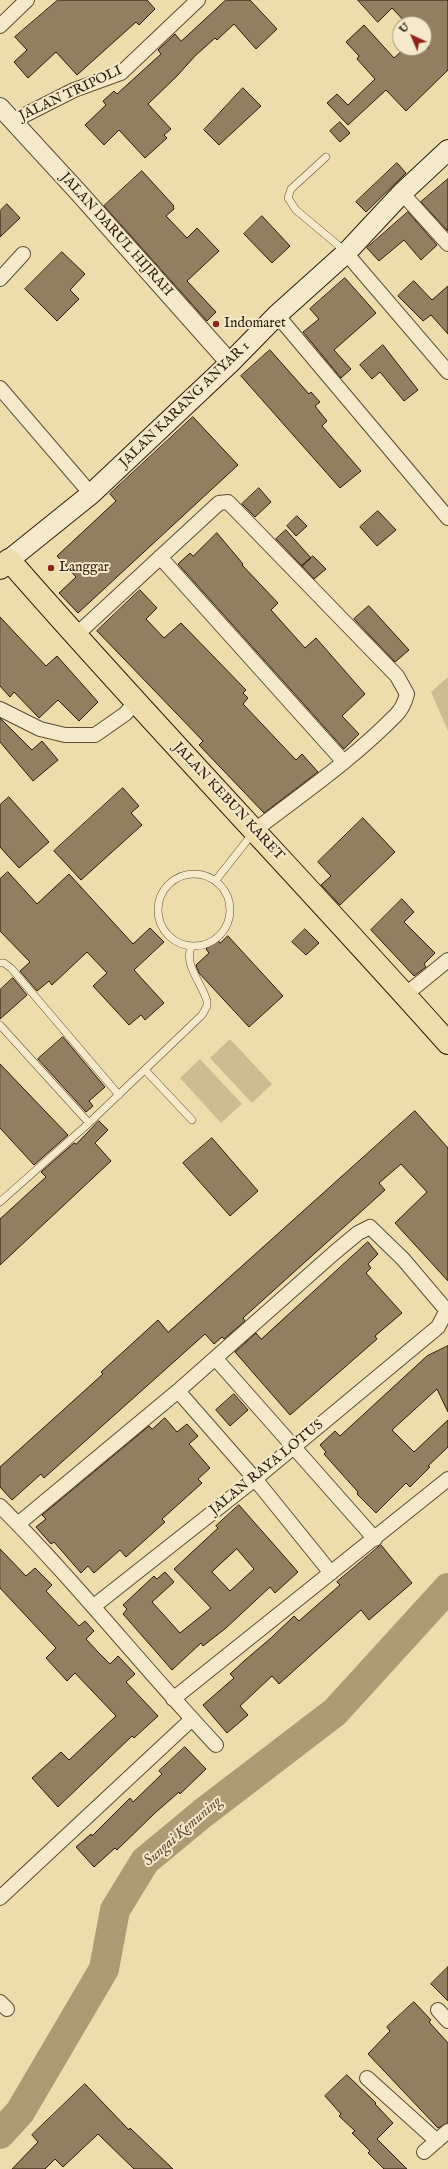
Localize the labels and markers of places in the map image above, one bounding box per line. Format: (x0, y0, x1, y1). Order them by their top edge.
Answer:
place label: Indomaret (224, 316, 286, 332)
marker: Indomaret (211, 319, 221, 329)
place label: Langgar (59, 560, 109, 576)
marker: Langgar (46, 563, 56, 573)

